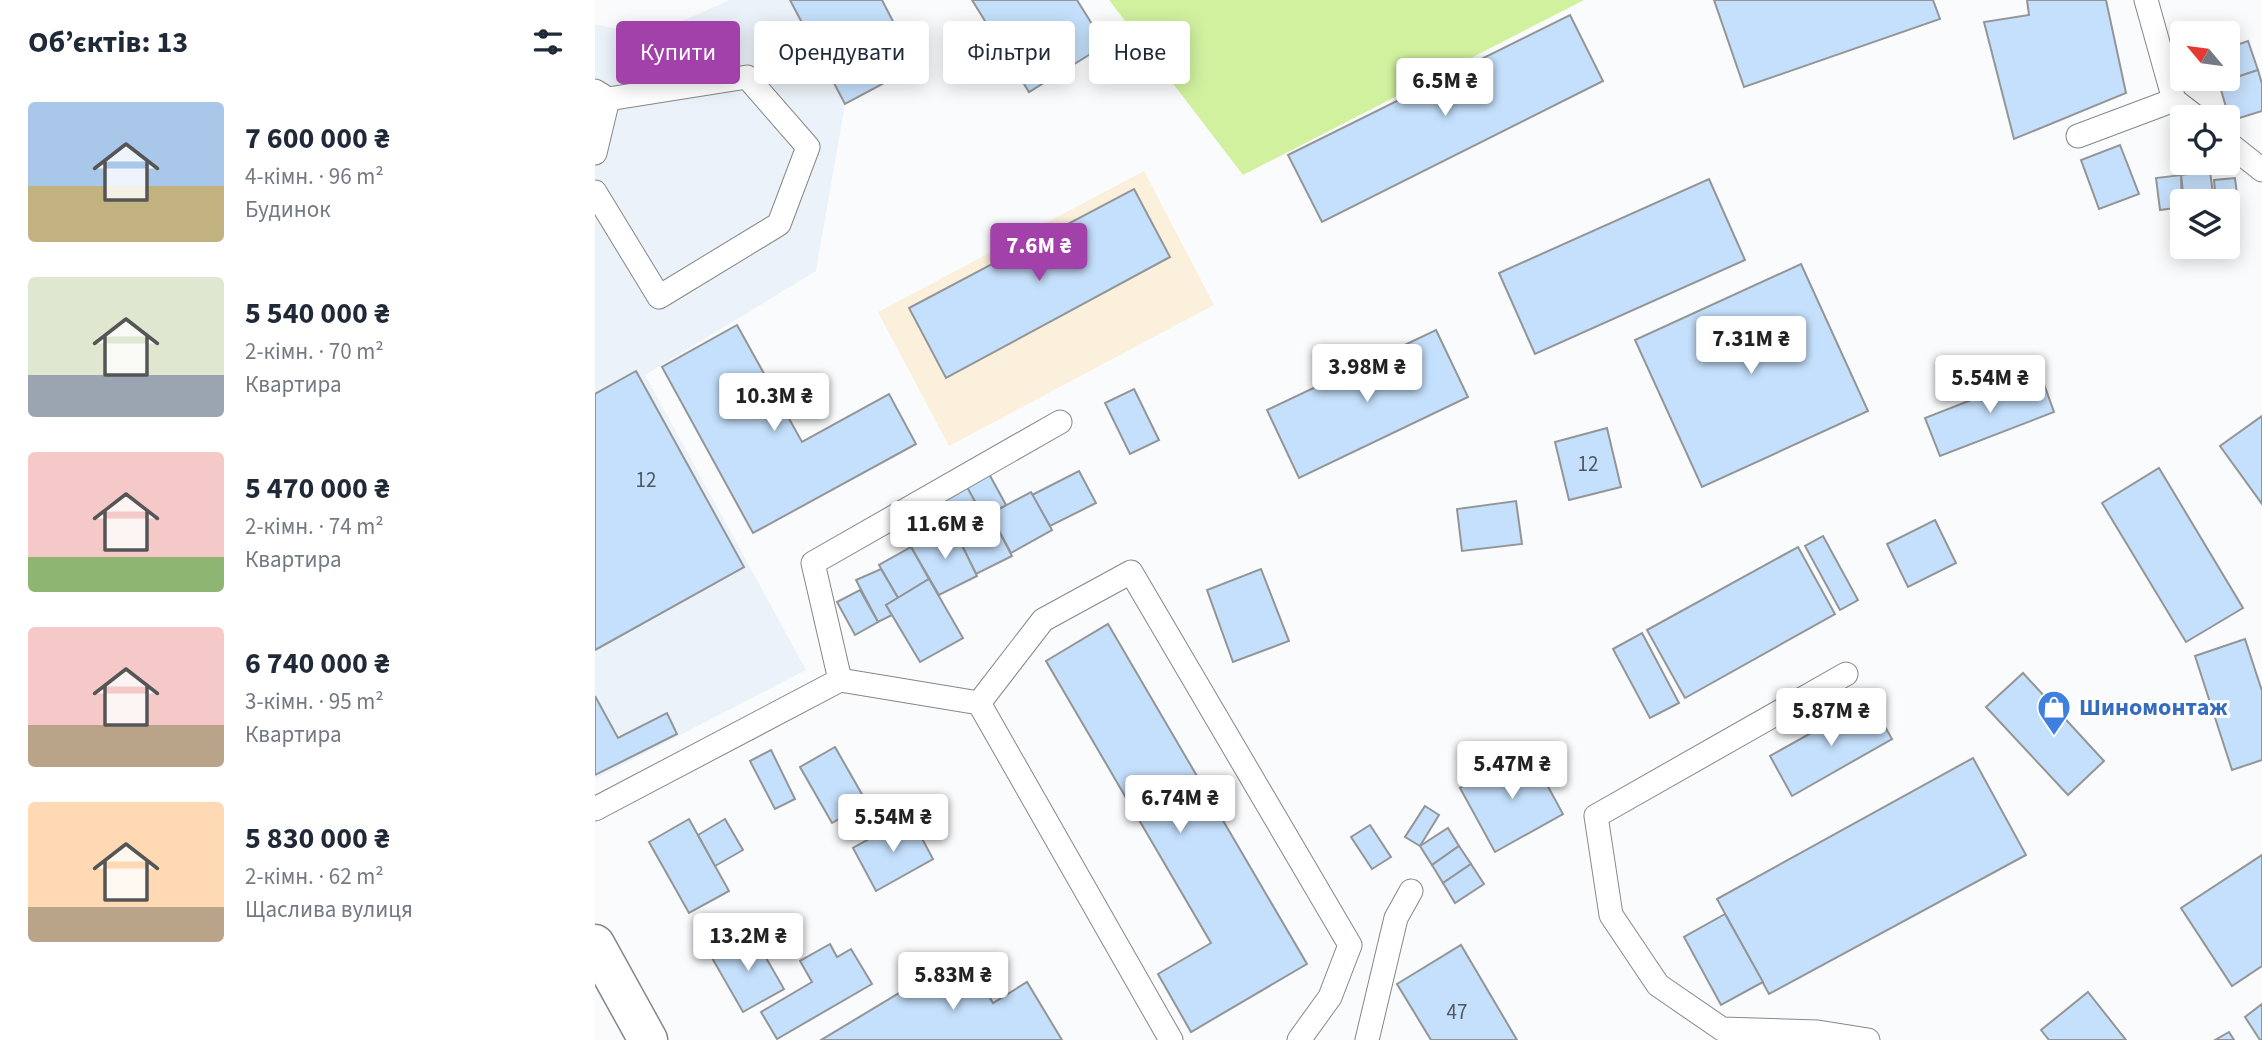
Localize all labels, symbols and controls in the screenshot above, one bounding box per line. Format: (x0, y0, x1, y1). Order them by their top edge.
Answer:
text: Об’єктів: 13 (28, 21, 188, 64)
chip: Купити (616, 21, 740, 84)
chip: Орендувати (754, 21, 929, 84)
chip: Фільтри (943, 21, 1075, 84)
chip: Нове (1089, 21, 1190, 84)
north arrow (2170, 21, 2240, 91)
map controls (2170, 21, 2240, 259)
icon: filters (529, 23, 567, 61)
pin: 6.5M ₴ (1388, 58, 1502, 118)
text: 6.5M ₴ (1412, 64, 1478, 97)
button: locate (2170, 105, 2240, 175)
text: 7 600 000 ₴ (245, 117, 390, 160)
icon: home (84, 130, 168, 214)
text: 4-кімн. · 96 m² (245, 160, 384, 193)
button: layers (2170, 189, 2240, 259)
text: Будинок (245, 193, 331, 226)
pin: 7.6M ₴ (982, 224, 1096, 283)
text: 7.6M ₴ (1006, 229, 1072, 262)
text: 5 540 000 ₴ (245, 292, 390, 335)
icon: home (84, 305, 168, 389)
pin: 7.31M ₴ (1686, 316, 1816, 376)
text: 7.31M ₴ (1712, 322, 1790, 355)
text: 2-кімн. · 70 m² (245, 335, 384, 368)
pin: 3.98M ₴ (1302, 344, 1432, 404)
text: 3.98M ₴ (1328, 350, 1406, 383)
pin: 5.54M ₴ (1925, 356, 2055, 415)
text: 5.54M ₴ (1951, 361, 2029, 394)
text: Квартира (245, 368, 342, 401)
pin: 10.3M ₴ (709, 374, 839, 433)
text: 10.3M ₴ (735, 379, 813, 412)
house number: 12 (1578, 449, 1598, 479)
house number: 12 (636, 465, 656, 495)
text: 5 470 000 ₴ (245, 467, 390, 510)
icon: home (84, 480, 168, 564)
pin: 11.6M ₴ (880, 502, 1010, 561)
text: 11.6M ₴ (906, 507, 984, 540)
text: 2-кімн. · 74 m² (245, 510, 384, 543)
text: Квартира (245, 543, 342, 576)
text: 6 740 000 ₴ (245, 642, 390, 685)
icon: home (84, 655, 168, 739)
text: 3-кімн. · 95 m² (245, 685, 384, 718)
pin: 5.87M ₴ (1766, 688, 1896, 748)
shop icon: Шиномонтаж (2035, 688, 2073, 737)
place label: Шиномонтаж (2079, 690, 2228, 725)
text: 5.87M ₴ (1792, 694, 1870, 727)
text: Квартира (245, 718, 342, 751)
pin: 5.47M ₴ (1447, 742, 1577, 801)
text: 5.47M ₴ (1473, 747, 1551, 780)
pin: 6.74M ₴ (1115, 776, 1245, 835)
text: 6.74M ₴ (1141, 781, 1219, 814)
pin: 5.54M ₴ (828, 794, 958, 854)
text: 5.54M ₴ (854, 800, 932, 833)
text: 5 830 000 ₴ (245, 817, 390, 860)
icon: home (84, 830, 168, 914)
text: 2-кімн. · 62 m² (245, 860, 384, 893)
text: Щаслива вулиця (245, 893, 413, 926)
pin: 13.2M ₴ (683, 914, 813, 973)
text: 13.2M ₴ (709, 919, 787, 952)
pin: 5.83M ₴ (888, 953, 1018, 1012)
text: 5.83M ₴ (914, 958, 992, 991)
house number: 47 (1447, 997, 1467, 1027)

